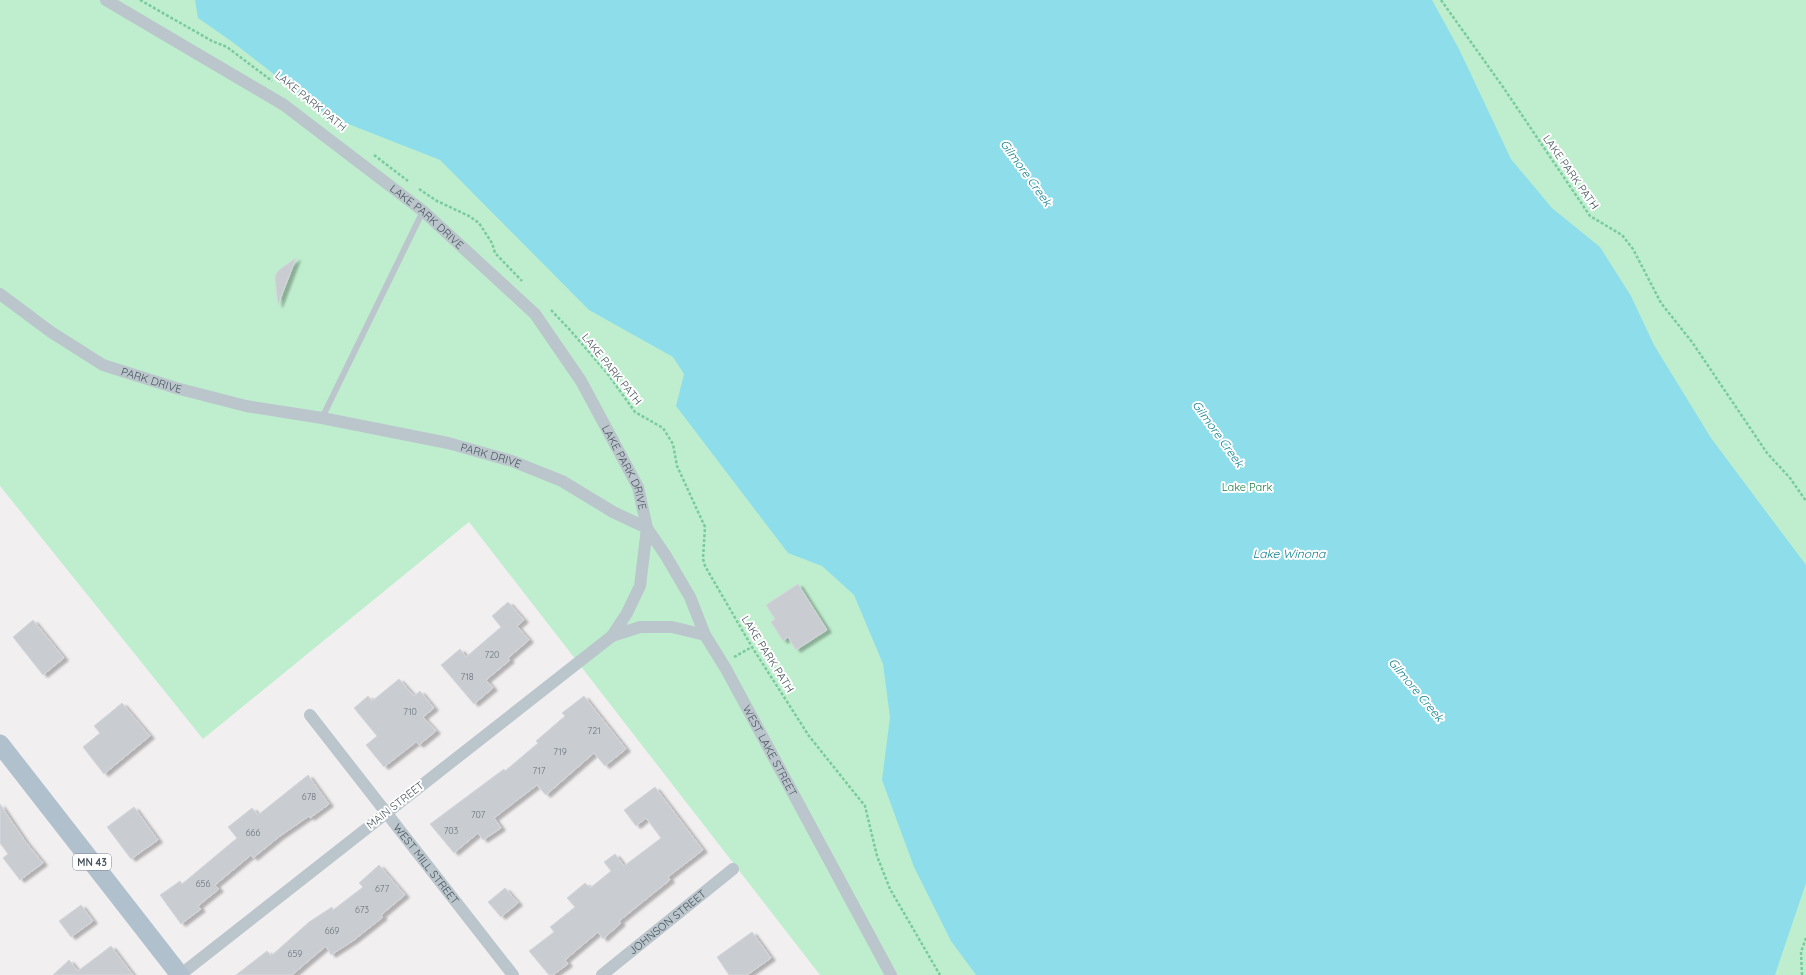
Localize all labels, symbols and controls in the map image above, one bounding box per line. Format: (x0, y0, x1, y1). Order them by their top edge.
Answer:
street label: LAKE PARK PATH (272, 68, 350, 134)
street label: LAKE PARK PATH (1540, 132, 1602, 212)
water label: Gilmore Creek (997, 137, 1056, 210)
street label: LAKE PARK DRIVE (387, 181, 467, 252)
street label: LAKE PARK PATH (579, 330, 645, 408)
street label: PARK DRIVE (119, 364, 183, 396)
water label: Gilmore Creek (1189, 398, 1248, 471)
street label: LAKE PARK DRIVE (599, 423, 650, 511)
street label: PARK DRIVE (459, 440, 523, 471)
park label: Lake Park (1222, 480, 1272, 494)
water label: Lake Winona (1253, 546, 1326, 561)
street label: LAKE PARK PATH (739, 613, 797, 695)
house number: 720 (485, 649, 499, 660)
water label: Gilmore Creek (1385, 655, 1448, 726)
house number: 718 (460, 671, 474, 682)
street label: WEST LAKE STREET (740, 703, 801, 799)
house number: 710 (403, 706, 417, 717)
house number: 721 (588, 725, 600, 736)
house number: 719 (553, 746, 567, 757)
house number: 717 (533, 765, 546, 776)
street label: MAIN STREET (363, 778, 427, 832)
house number: 678 (302, 791, 316, 802)
house number: 707 (471, 809, 485, 820)
street label: WEST MILL STREET (390, 821, 462, 907)
house number: 703 (444, 825, 459, 836)
house number: 666 (246, 827, 260, 838)
road number: MN 43 (73, 854, 111, 870)
house number: 656 (196, 878, 210, 889)
house number: 677 (375, 883, 389, 894)
street label: JOHNSON STREET (626, 886, 709, 958)
house number: 673 (355, 904, 369, 915)
house number: 669 (325, 925, 339, 936)
house number: 659 (288, 948, 302, 959)

